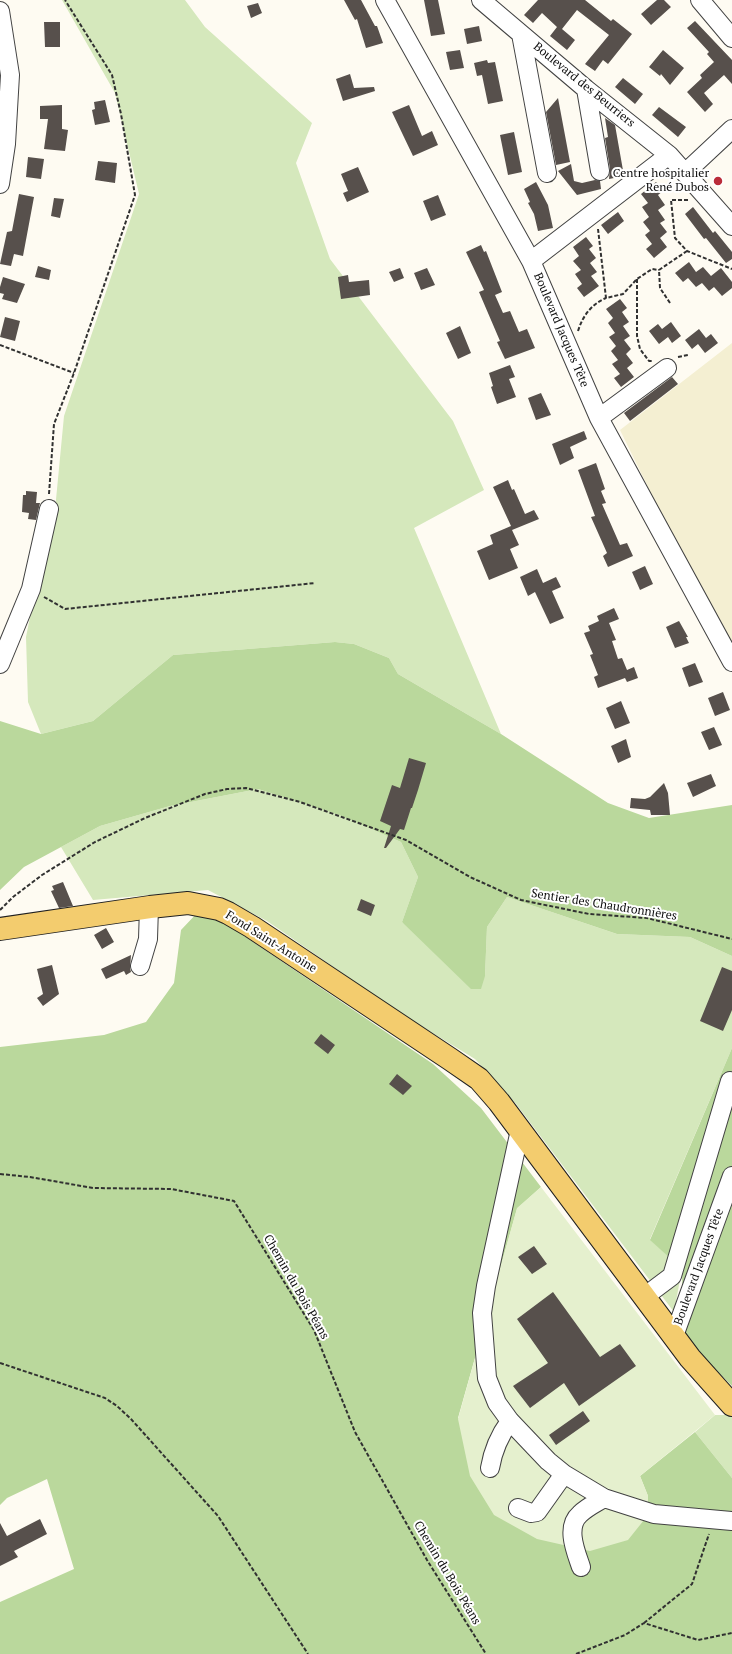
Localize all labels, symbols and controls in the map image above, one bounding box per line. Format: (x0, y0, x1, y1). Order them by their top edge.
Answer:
street label: Boulevard des Beurriers (530, 40, 638, 130)
place label: Centre hospitalier René Dubos (613, 167, 709, 195)
marker: Centre hospitalier René Dubos (712, 175, 724, 187)
street label: Boulevard Jacques Tête (530, 271, 592, 389)
street label: Sentier des Chaudronnières (530, 886, 678, 924)
street label: Fond Saint-Antoine (223, 908, 319, 976)
street label: Boulevard Jacques Tête (671, 1207, 727, 1327)
street label: Chemin du Bois Péans (260, 1232, 332, 1342)
street label: Chemin du Bois Péans (410, 1519, 484, 1627)

